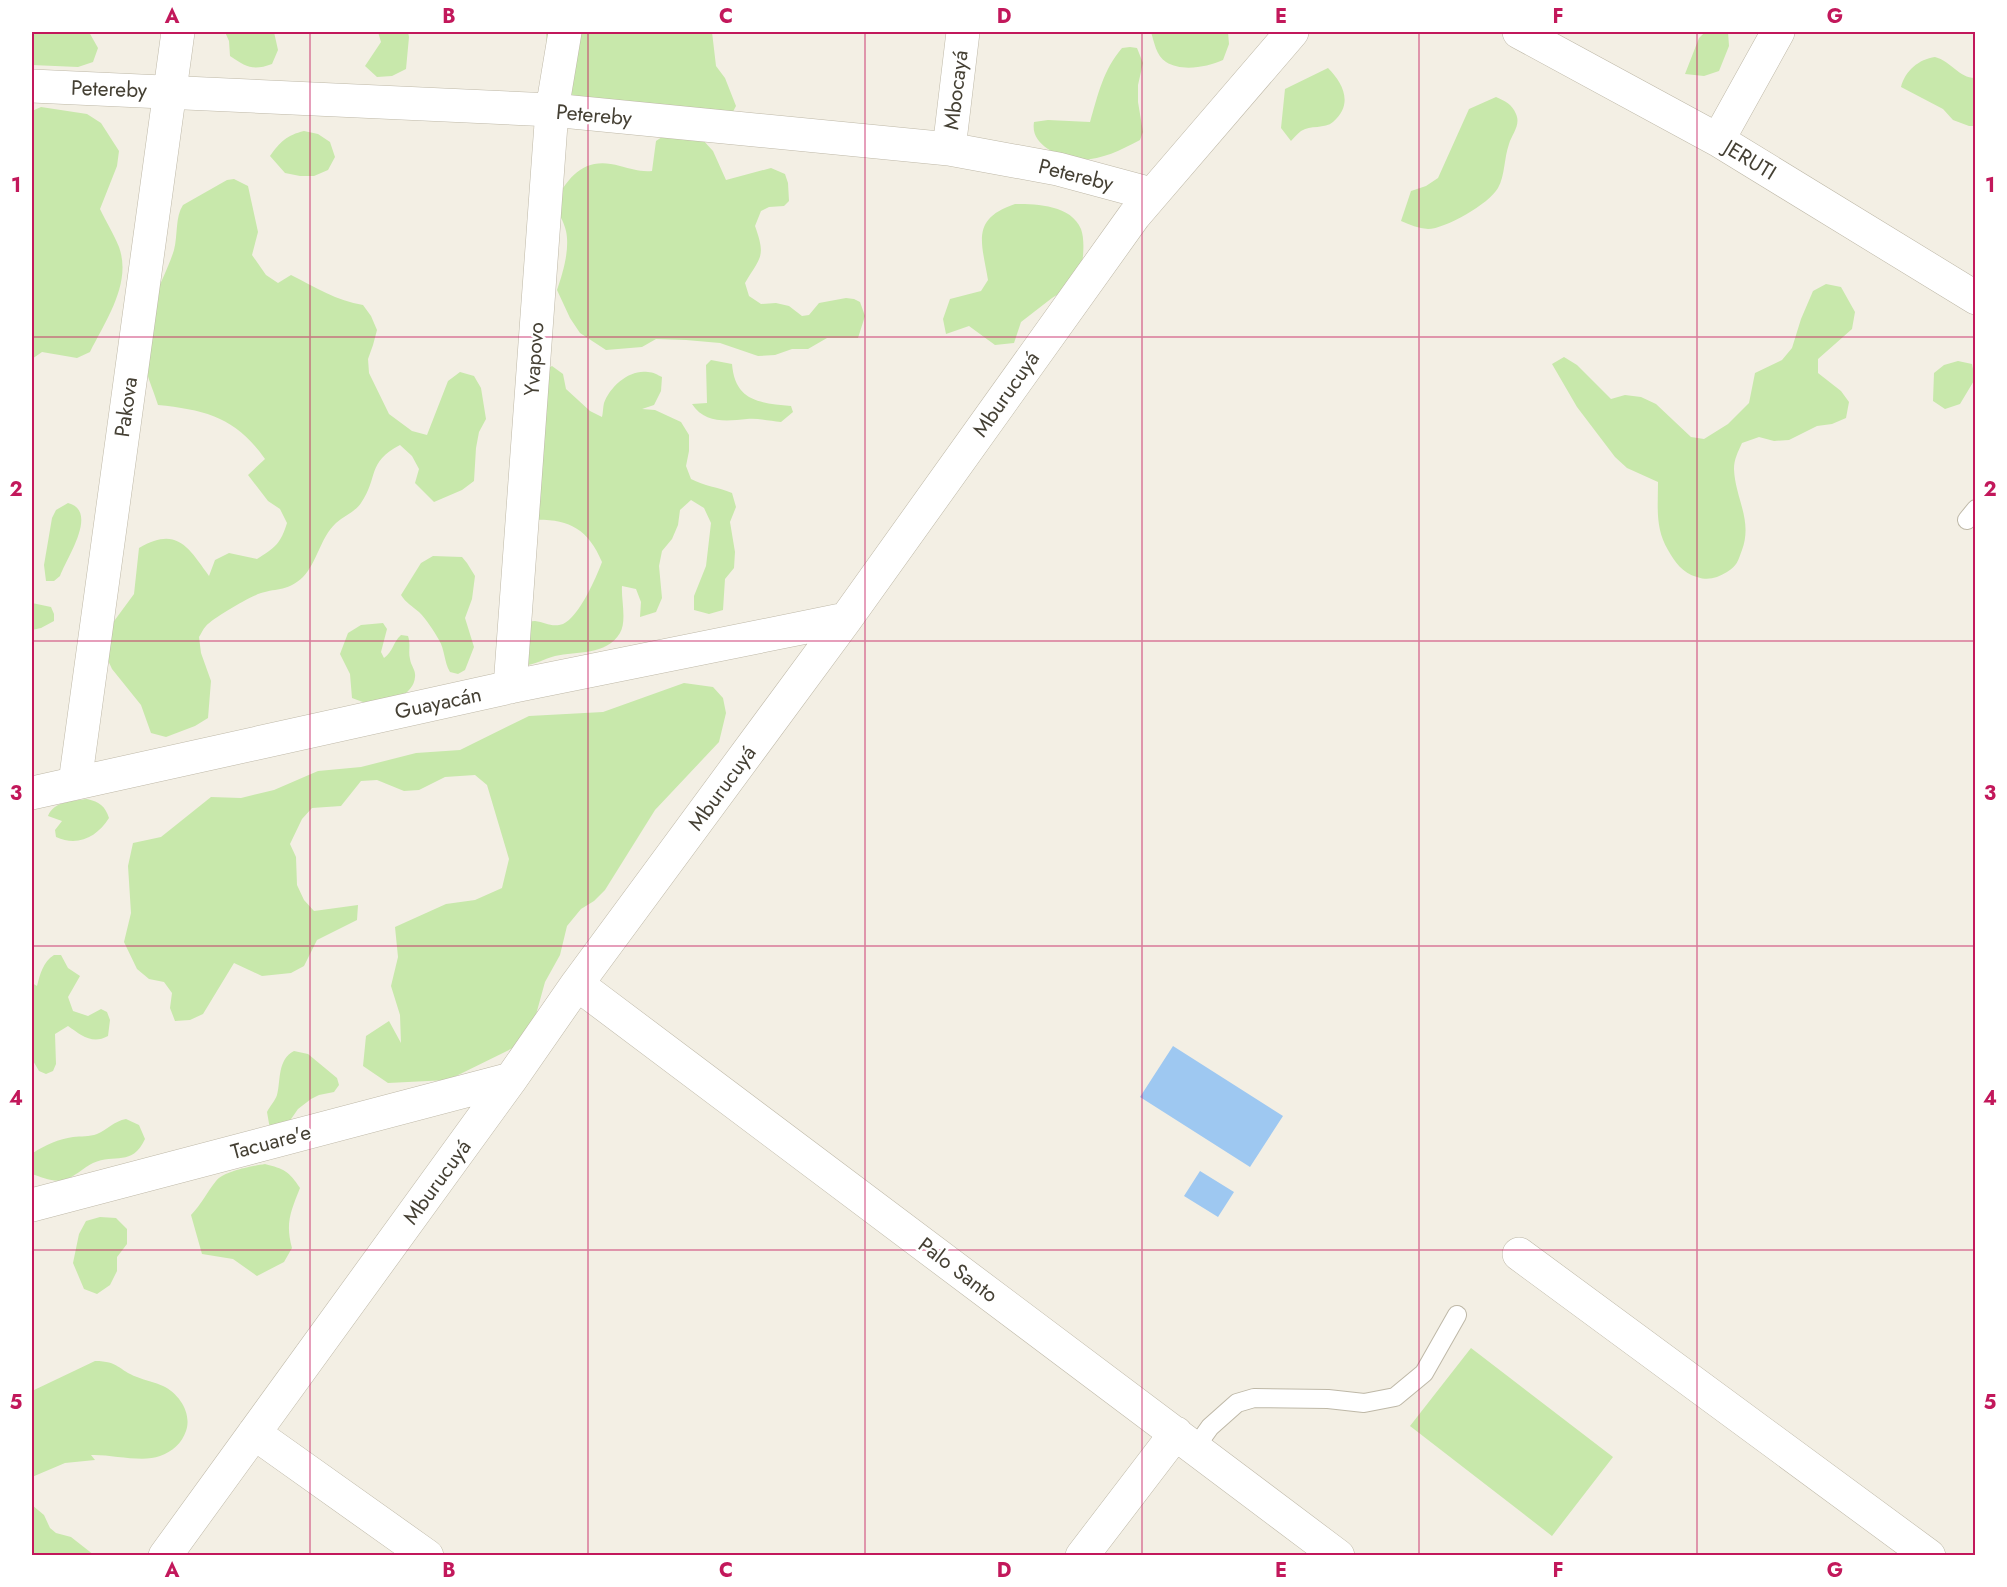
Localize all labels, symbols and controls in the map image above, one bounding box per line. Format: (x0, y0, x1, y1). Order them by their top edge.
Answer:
text: A (164, 2, 180, 31)
text: B (442, 2, 456, 31)
text: C (719, 2, 733, 31)
text: D (997, 2, 1011, 31)
text: E (1275, 2, 1287, 31)
text: F (1552, 2, 1564, 31)
text: G (1827, 2, 1843, 31)
street label: Mbocayá (936, 49, 976, 131)
street label: Petereby (70, 73, 148, 105)
street label: Petereby (555, 97, 634, 133)
street label: JERUTI (1716, 131, 1782, 187)
street label: Petereby (1035, 151, 1117, 199)
text: 1 (11, 171, 21, 200)
text: 1 (1985, 171, 1995, 200)
street label: Yvapovo (516, 321, 552, 397)
street label: Mburucuyá (965, 345, 1047, 443)
street label: Pakova (107, 375, 145, 439)
text: 2 (9, 475, 23, 504)
text: 2 (1983, 475, 1997, 504)
street label: Guayacán (392, 679, 484, 727)
street label: Mburucuyá (681, 739, 763, 837)
text: 3 (10, 779, 22, 808)
text: 3 (1984, 779, 1996, 808)
text: 4 (9, 1084, 23, 1113)
text: 4 (1983, 1084, 1997, 1113)
street label: Tacuare'e (228, 1117, 315, 1167)
street label: Mburucuyá (396, 1133, 478, 1231)
street label: Palo Santo (912, 1230, 1004, 1310)
text: 5 (10, 1388, 23, 1417)
text: 5 (1984, 1388, 1997, 1417)
text: A (164, 1556, 180, 1585)
text: B (442, 1556, 456, 1585)
text: C (719, 1556, 733, 1585)
text: D (997, 1556, 1011, 1585)
text: E (1275, 1556, 1287, 1585)
text: F (1552, 1556, 1564, 1585)
text: G (1827, 1556, 1843, 1585)

